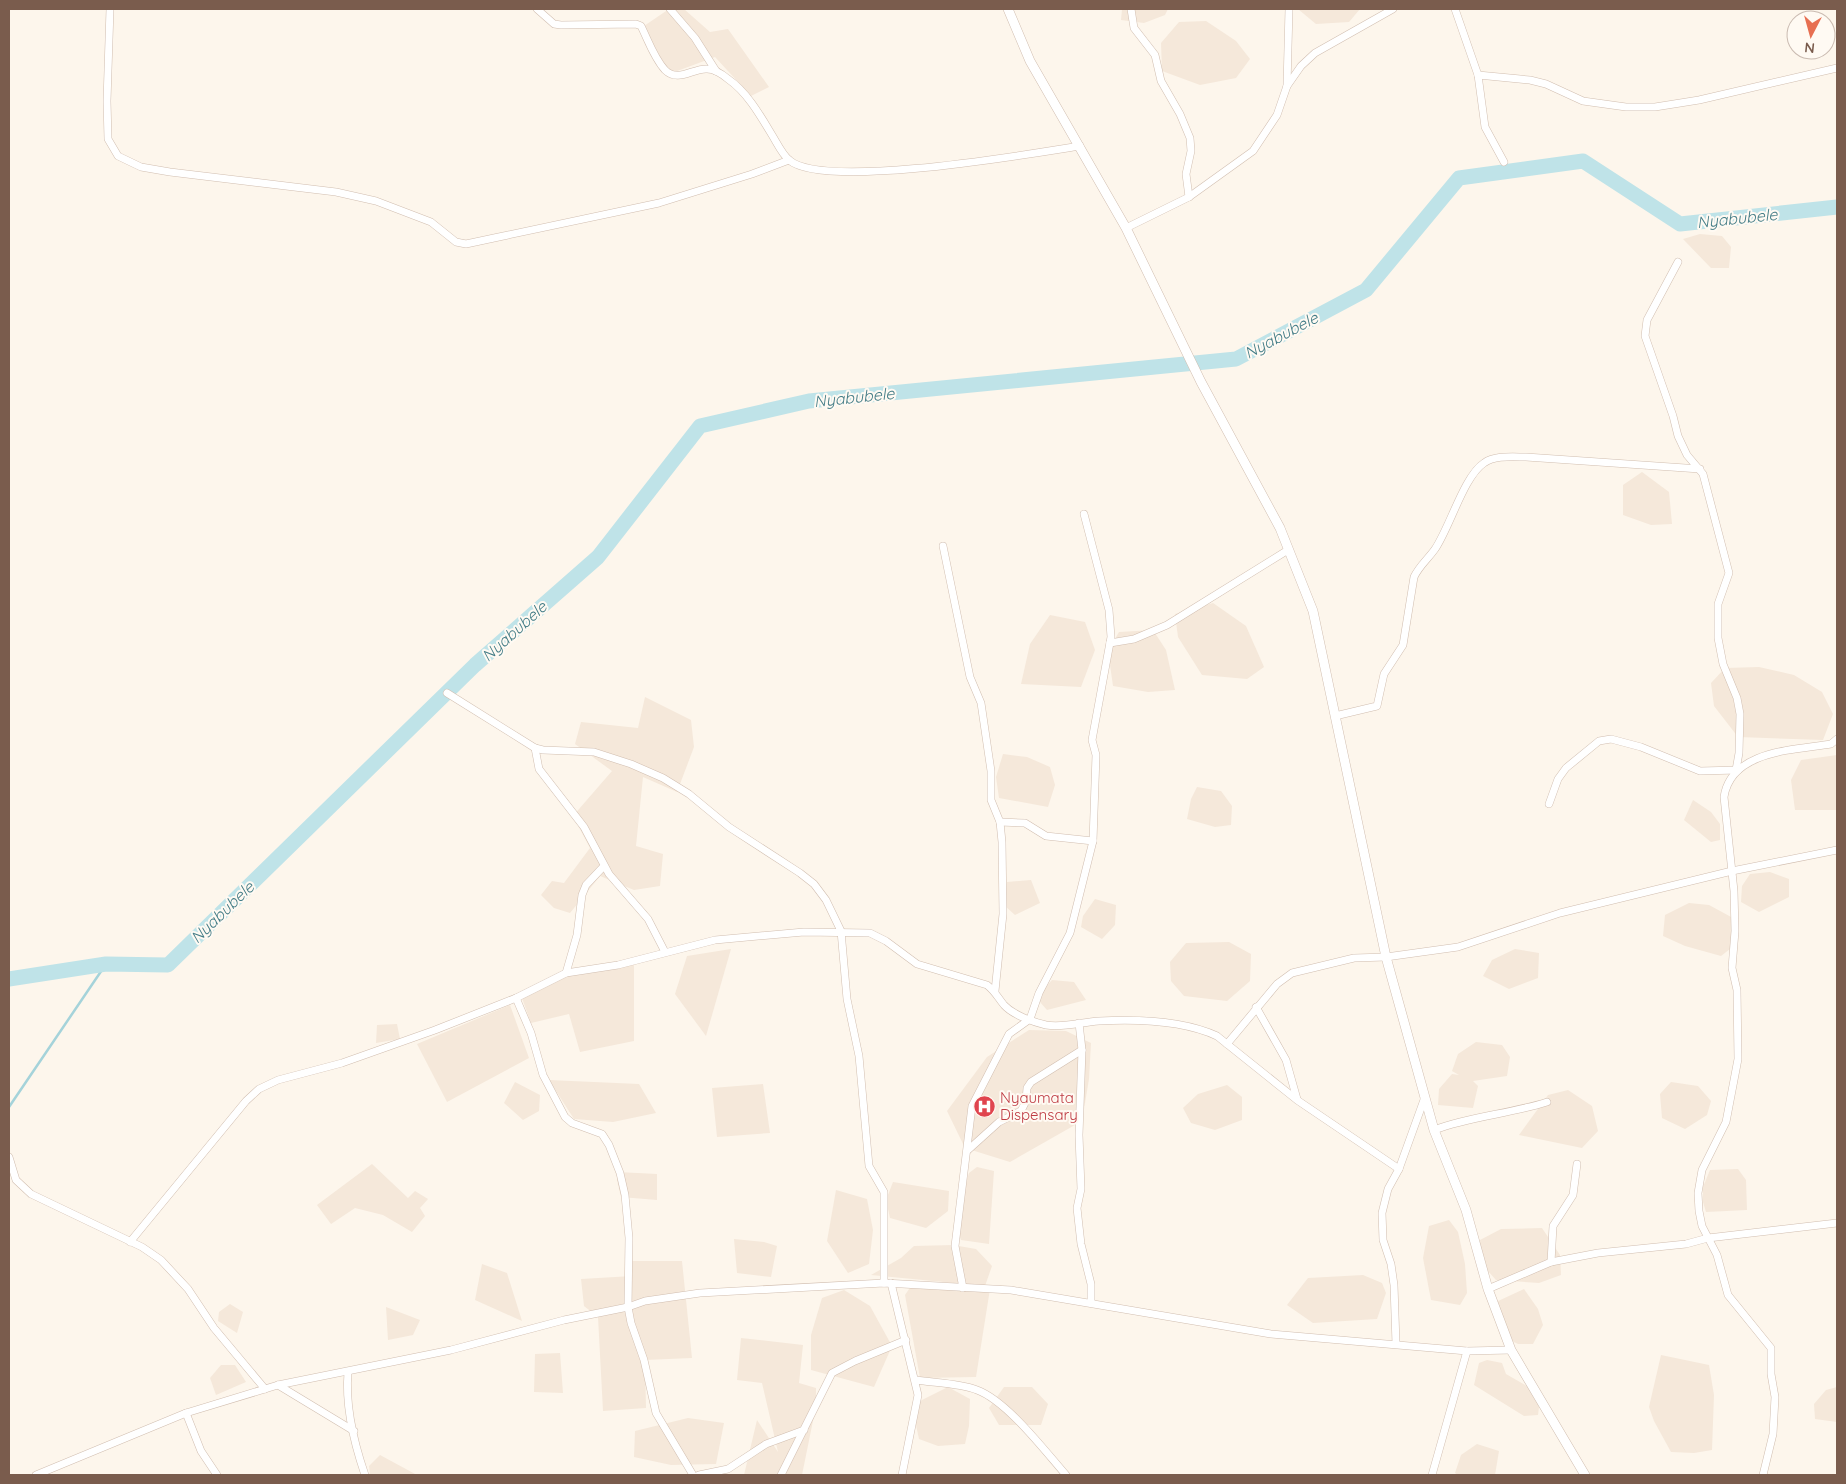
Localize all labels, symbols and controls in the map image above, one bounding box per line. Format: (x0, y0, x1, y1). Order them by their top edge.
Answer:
north arrow (1786, 10, 1836, 60)
text: N (1804, 38, 1816, 57)
water label: Nyabubele (1696, 204, 1779, 232)
water label: Nyabubele (1241, 307, 1322, 363)
water label: Nyabubele (813, 383, 896, 411)
water label: Nyabubele (477, 596, 551, 665)
water label: Nyabubele (186, 876, 259, 947)
place label: Nyaumata Dispensary (1000, 1088, 1078, 1124)
hospital icon: Nyaumata Dispensary (972, 1095, 996, 1119)

